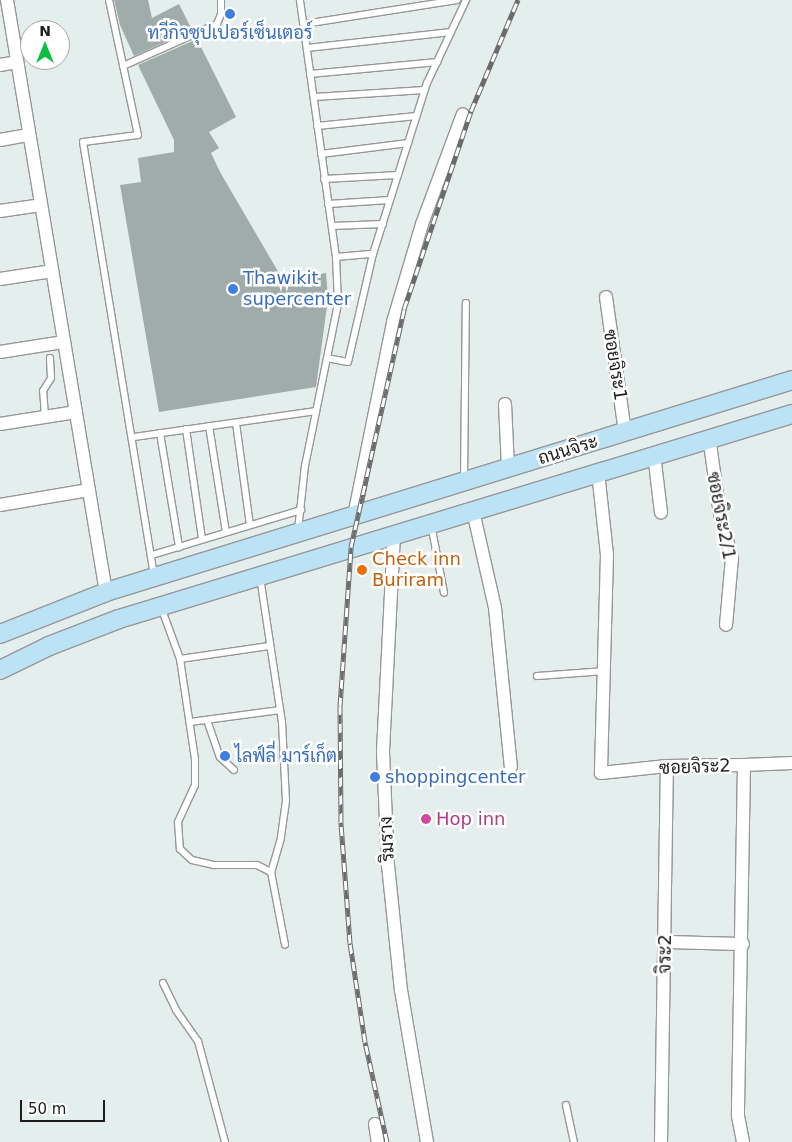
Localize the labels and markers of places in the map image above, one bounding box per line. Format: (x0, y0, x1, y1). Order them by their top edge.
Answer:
marker: ทวีกิจซุปเปอร์เซ็นเตอร์ (224, 8, 236, 20)
place label: ทวีกิจซุปเปอร์เซ็นเตอร์ (148, 22, 312, 44)
place label: Thawikit supercenter (243, 268, 351, 310)
marker: Thawikit supercenter (227, 283, 239, 295)
place label: Check inn Buriram (372, 549, 461, 592)
marker: Check inn Buriram (356, 564, 368, 576)
place label: ไลฟ์ลี่ มาร์เก็ต (235, 745, 337, 767)
marker: ไลฟ์ลี่ มาร์เก็ต (219, 750, 231, 762)
place label: shoppingcenter (385, 766, 525, 788)
marker: shoppingcenter (369, 771, 381, 783)
place label: Hop inn (436, 808, 506, 830)
marker: Hop inn (420, 813, 432, 825)

